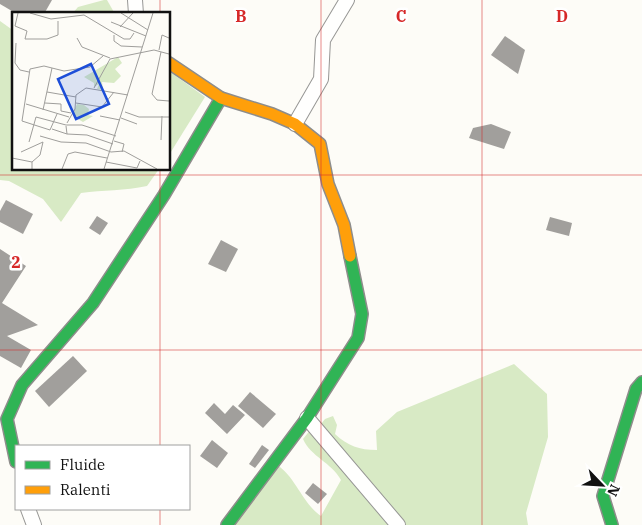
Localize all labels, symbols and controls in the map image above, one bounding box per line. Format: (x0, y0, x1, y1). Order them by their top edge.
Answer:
text: B (235, 6, 247, 26)
text: C (396, 6, 406, 26)
text: D (556, 6, 568, 26)
inset map (12, 12, 170, 170)
text: 2 (11, 252, 21, 272)
legend (15, 445, 190, 510)
text: Fluide (60, 455, 105, 474)
north arrow (577, 460, 627, 510)
text: Ralenti (60, 480, 111, 499)
text: N (603, 482, 624, 499)

